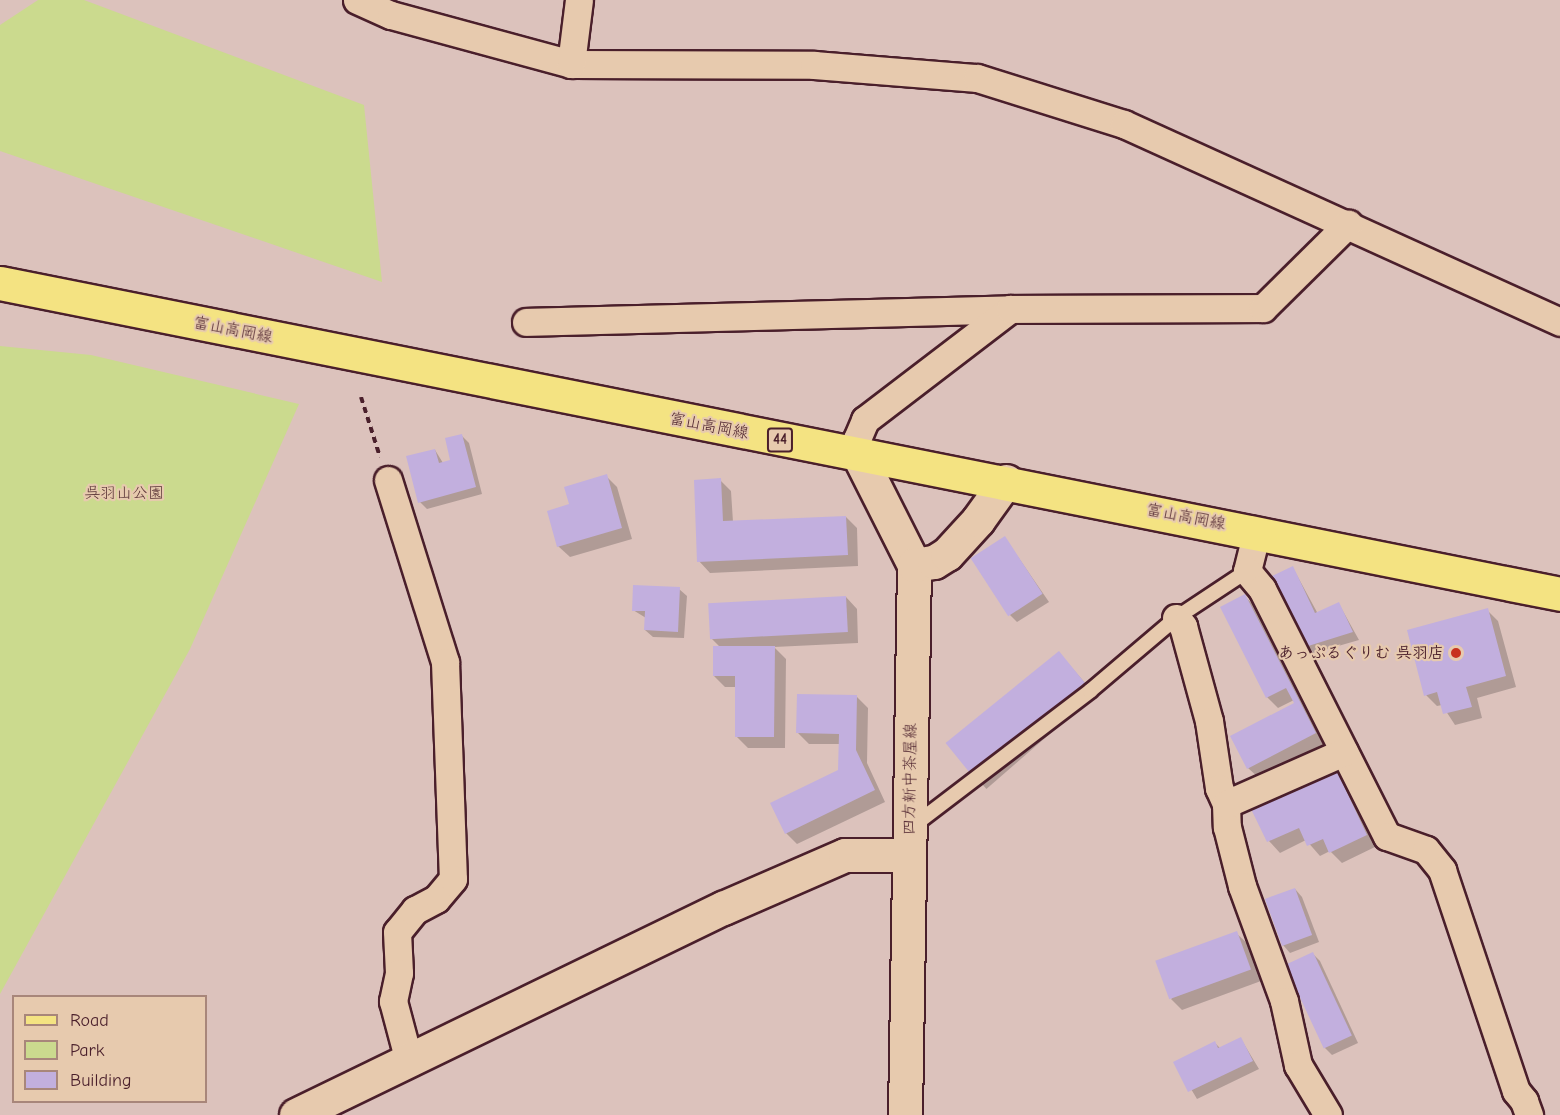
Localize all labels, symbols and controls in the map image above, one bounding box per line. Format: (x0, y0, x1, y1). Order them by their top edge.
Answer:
street label: 富山高岡線 (192, 313, 274, 347)
street label: 富山高岡線 (668, 409, 750, 443)
road number: 44 (766, 428, 794, 452)
park label: 呉羽山公園 (84, 483, 164, 503)
street label: 富山高岡線 (1145, 500, 1227, 534)
place label: あっぷるぐりむ 呉羽店 (1278, 643, 1444, 663)
marker: あっぷるぐりむ 呉羽店 (1449, 646, 1463, 660)
street label: 四方新中茶屋線 (899, 723, 921, 835)
legend (12, 995, 207, 1103)
text: Road (70, 1010, 109, 1031)
text: Park (70, 1040, 104, 1061)
text: Building (70, 1070, 132, 1091)

